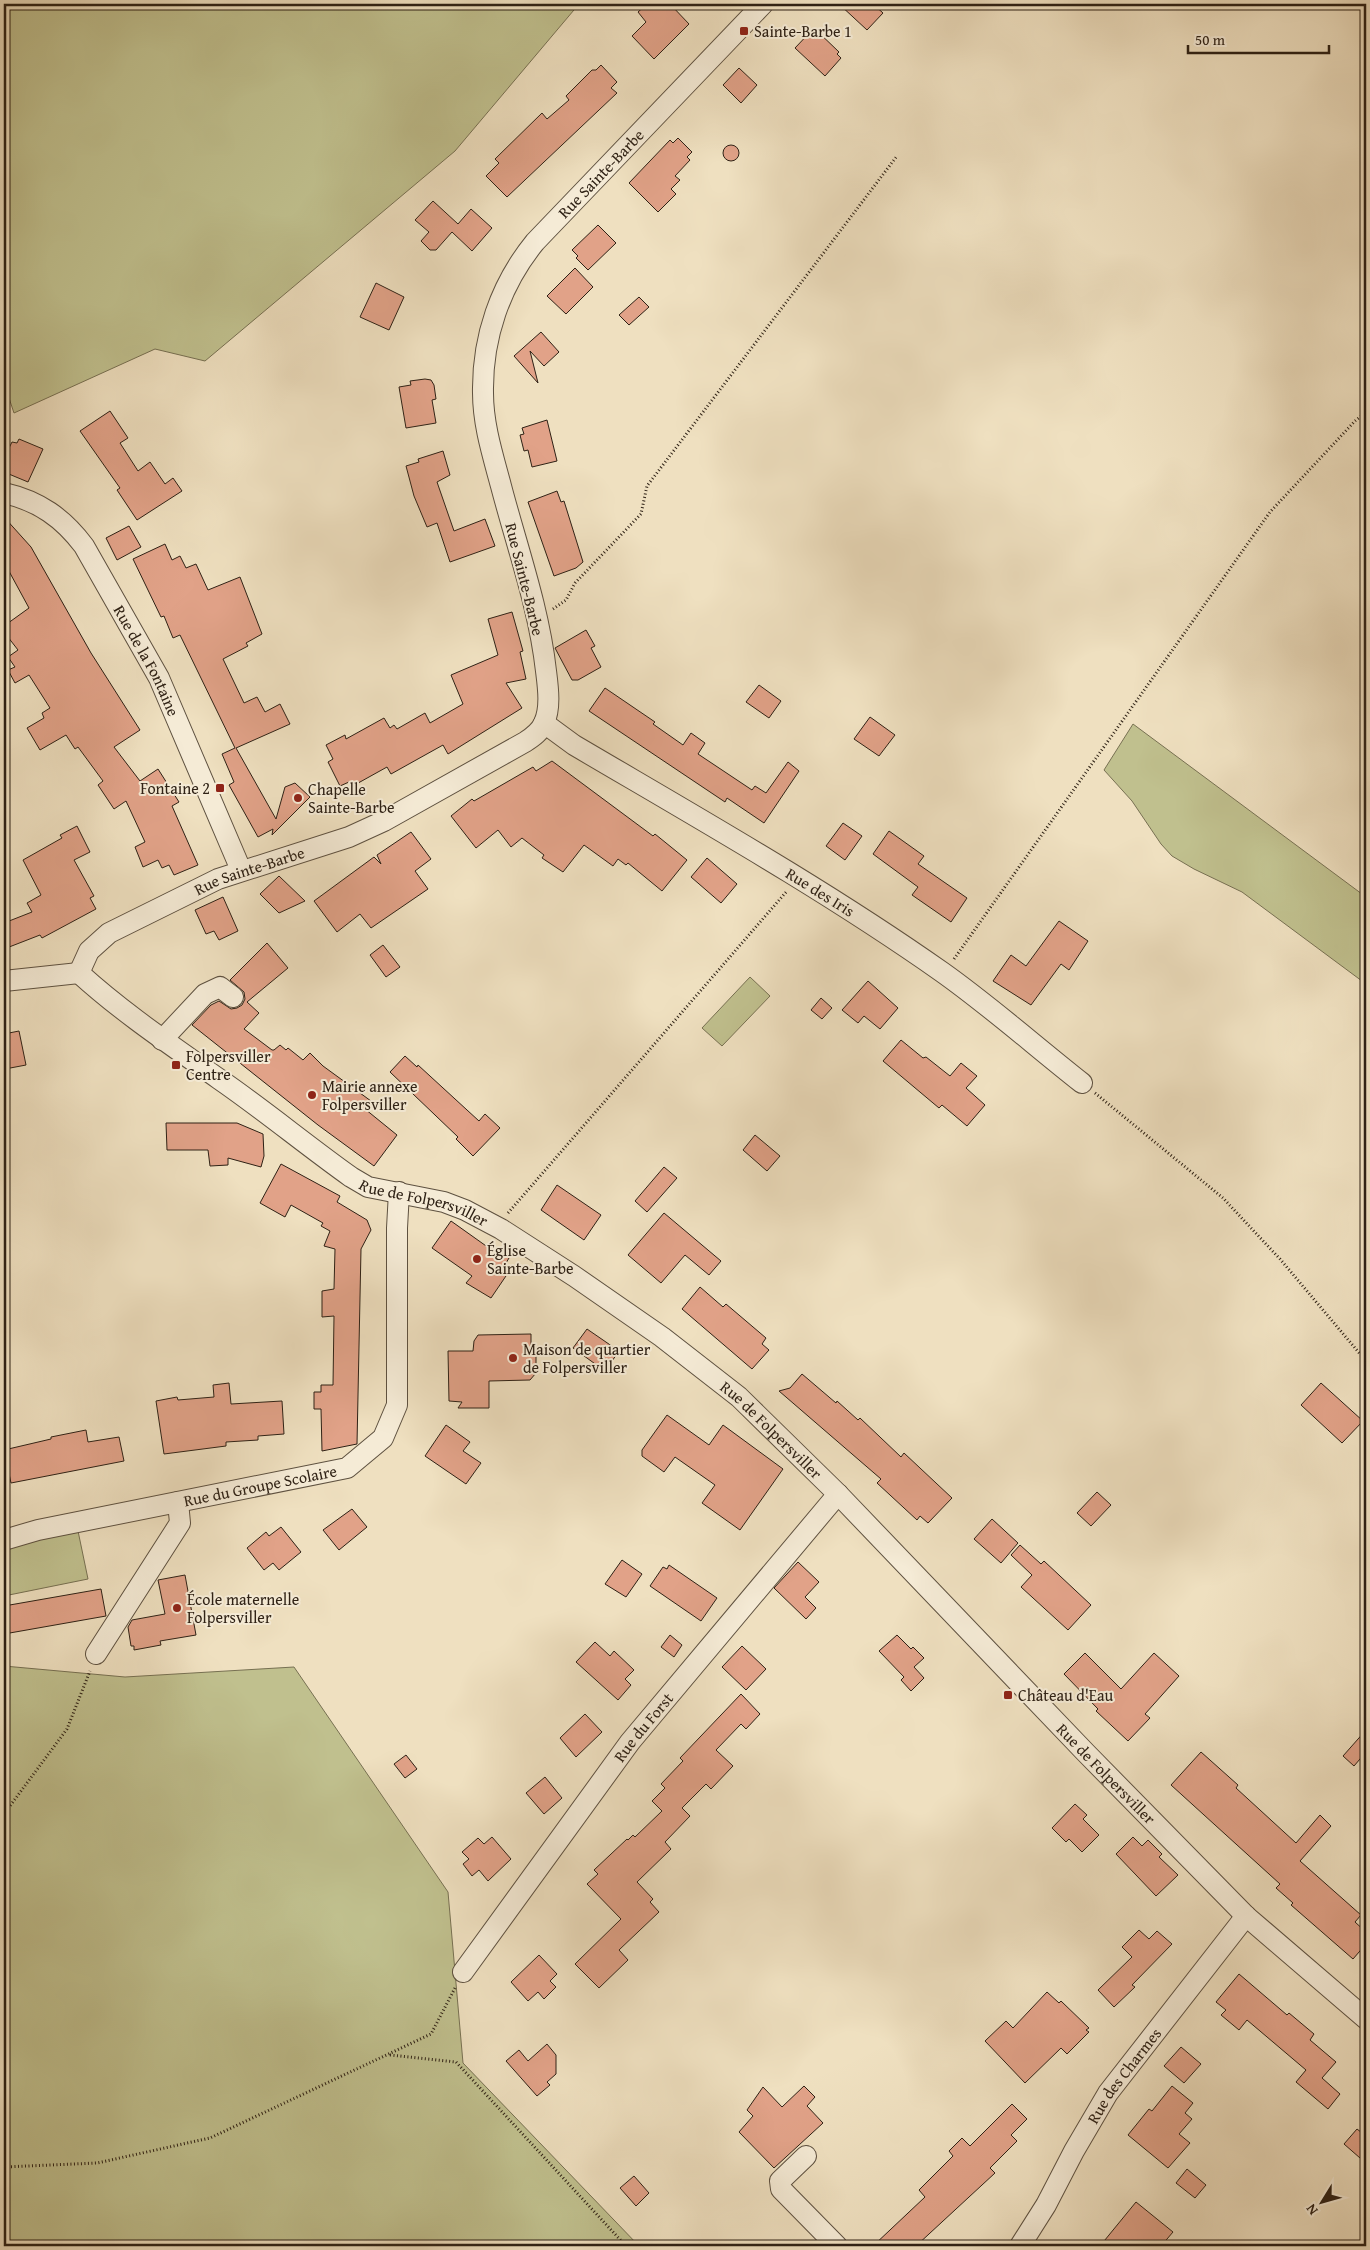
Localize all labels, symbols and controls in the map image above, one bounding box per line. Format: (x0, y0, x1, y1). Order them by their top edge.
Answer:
place label: Sainte-Barbe 1 (754, 19, 852, 43)
scale bar (1188, 22, 1329, 54)
marker: Sainte-Barbe 1 (738, 25, 750, 37)
text: 50 m (1195, 29, 1226, 50)
street label: Rue Sainte-Barbe (552, 123, 649, 223)
street label: Rue Sainte-Barbe (499, 520, 551, 638)
street label: Rue de la Fontaine (108, 600, 186, 720)
place label: Fontaine 2 (140, 776, 210, 800)
place label: Chapelle Sainte-Barbe (308, 777, 395, 819)
marker: Fontaine 2 (214, 782, 226, 794)
marker: Chapelle Sainte-Barbe (292, 792, 304, 804)
street label: Rue Sainte-Barbe (190, 840, 307, 901)
street label: Rue des Iris (781, 861, 860, 922)
place label: Folpersviller Centre (186, 1044, 271, 1086)
marker: Folpersviller Centre (170, 1059, 182, 1071)
place label: Mairie annexe Folpersviller (322, 1074, 418, 1116)
marker: Mairie annexe Folpersviller (306, 1089, 318, 1101)
street label: Rue de Folpersviller (355, 1172, 493, 1232)
place label: Église Sainte-Barbe (487, 1238, 574, 1280)
marker: Église Sainte-Barbe (471, 1253, 483, 1265)
place label: Maison de quartier de Folpersviller (523, 1337, 651, 1379)
marker: Maison de quartier de Folpersviller (507, 1352, 519, 1364)
street label: Rue de Folpersviller (715, 1375, 828, 1485)
street label: Rue du Groupe Scolaire (182, 1458, 339, 1512)
place label: École maternelle Folpersviller (187, 1587, 299, 1629)
marker: École maternelle Folpersviller (171, 1602, 183, 1614)
place label: Château d'Eau (1018, 1683, 1113, 1707)
street label: Rue du Forst (607, 1687, 679, 1767)
marker: Château d'Eau (1002, 1689, 1014, 1701)
street label: Rue de Folpersviller (1051, 1717, 1162, 1830)
street label: Rue des Charmes (1081, 2022, 1167, 2128)
north arrow (1298, 2178, 1348, 2228)
text: N (1300, 2200, 1322, 2220)

